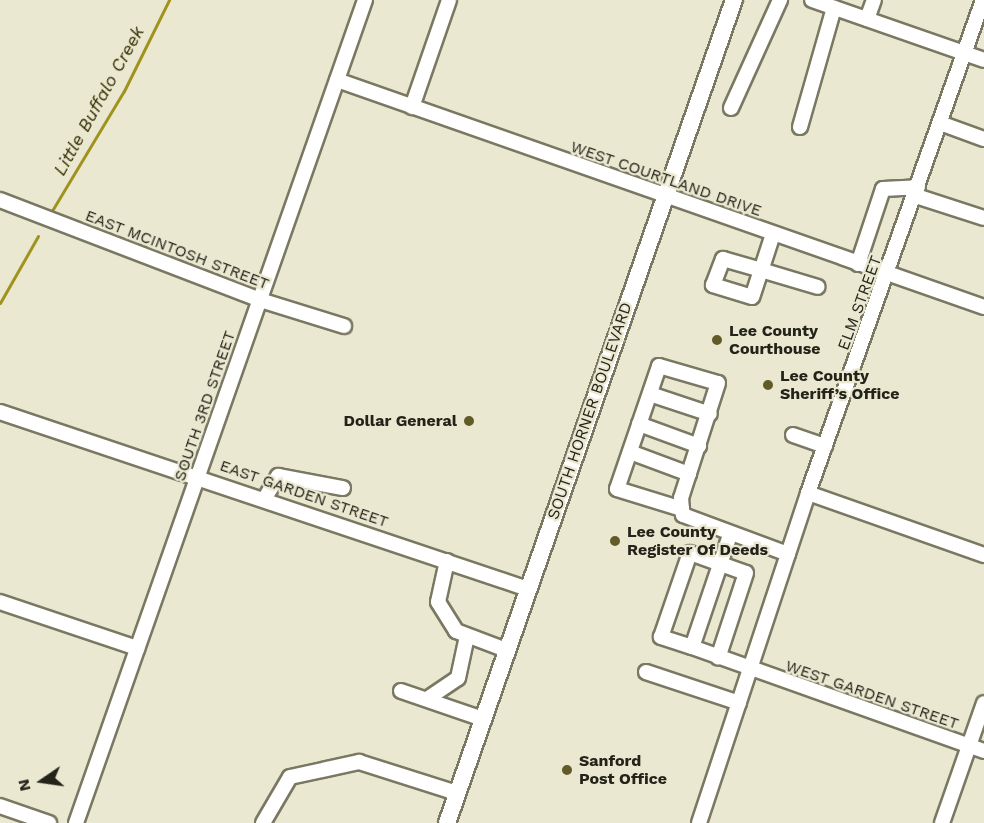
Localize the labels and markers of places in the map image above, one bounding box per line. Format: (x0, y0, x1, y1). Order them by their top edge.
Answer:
place label: Lee County Courthouse (729, 321, 820, 359)
marker: Lee County Courthouse (710, 333, 724, 347)
place label: Lee County Sheriff’s Office (780, 366, 899, 404)
marker: Lee County Sheriff’s Office (761, 378, 775, 392)
place label: Dollar General (343, 411, 457, 431)
marker: Dollar General (462, 414, 476, 428)
place label: Lee County Register Of Deeds (627, 522, 769, 560)
marker: Lee County Register Of Deeds (608, 534, 622, 548)
place label: Sanford Post Office (579, 751, 667, 789)
marker: Sanford Post Office (560, 763, 574, 777)

